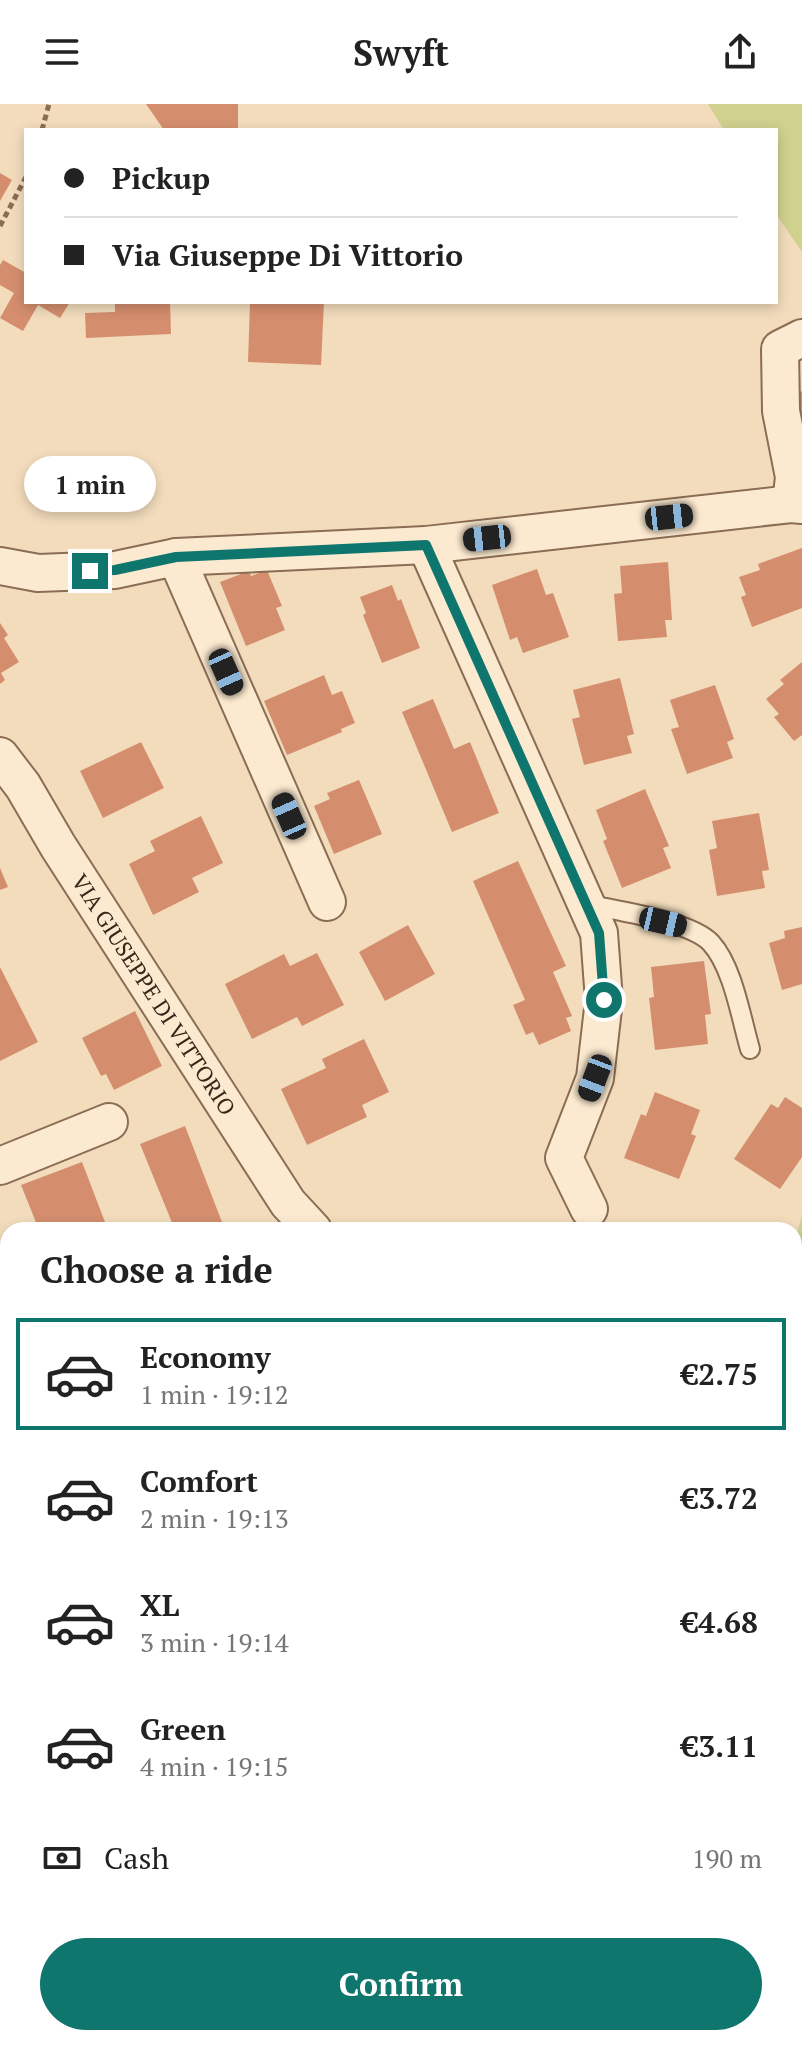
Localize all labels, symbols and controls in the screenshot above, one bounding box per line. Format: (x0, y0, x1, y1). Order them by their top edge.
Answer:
text: Swyft (353, 29, 449, 76)
icon: menu (40, 30, 84, 74)
icon: share (718, 30, 762, 74)
text: Pickup (112, 158, 210, 198)
text: Via Giuseppe Di Vittorio (112, 235, 463, 275)
callout: 1 min (24, 455, 156, 511)
text: 1 min (54, 467, 126, 501)
car (644, 503, 694, 531)
car (462, 524, 512, 552)
route end (72, 553, 108, 589)
car (205, 645, 247, 699)
car (268, 789, 310, 843)
street label: VIA GIUSEPPE DI VITTORIO (66, 868, 243, 1120)
car (637, 905, 689, 939)
route start (586, 982, 622, 1018)
car (575, 1051, 615, 1105)
text: Choose a ride (40, 1246, 273, 1293)
text: Economy (140, 1337, 271, 1377)
icon: car (44, 1338, 116, 1410)
text: €2.75 (681, 1354, 758, 1394)
text: 1 min · 19:12 (140, 1377, 289, 1411)
text: Comfort (140, 1461, 258, 1501)
icon: car (44, 1462, 116, 1534)
text: €3.72 (681, 1478, 758, 1518)
text: 2 min · 19:13 (140, 1501, 289, 1535)
text: XL (140, 1585, 179, 1625)
icon: car (44, 1586, 116, 1658)
text: €4.68 (681, 1602, 758, 1642)
text: 3 min · 19:14 (140, 1625, 289, 1659)
text: Green (140, 1709, 226, 1749)
icon: car (44, 1710, 116, 1782)
text: €3.11 (681, 1726, 758, 1766)
text: 4 min · 19:15 (140, 1749, 289, 1783)
icon: cash (40, 1836, 84, 1880)
text: Cash (104, 1838, 169, 1878)
text: 190 m (692, 1841, 762, 1875)
button: Confirm (40, 1938, 762, 2030)

